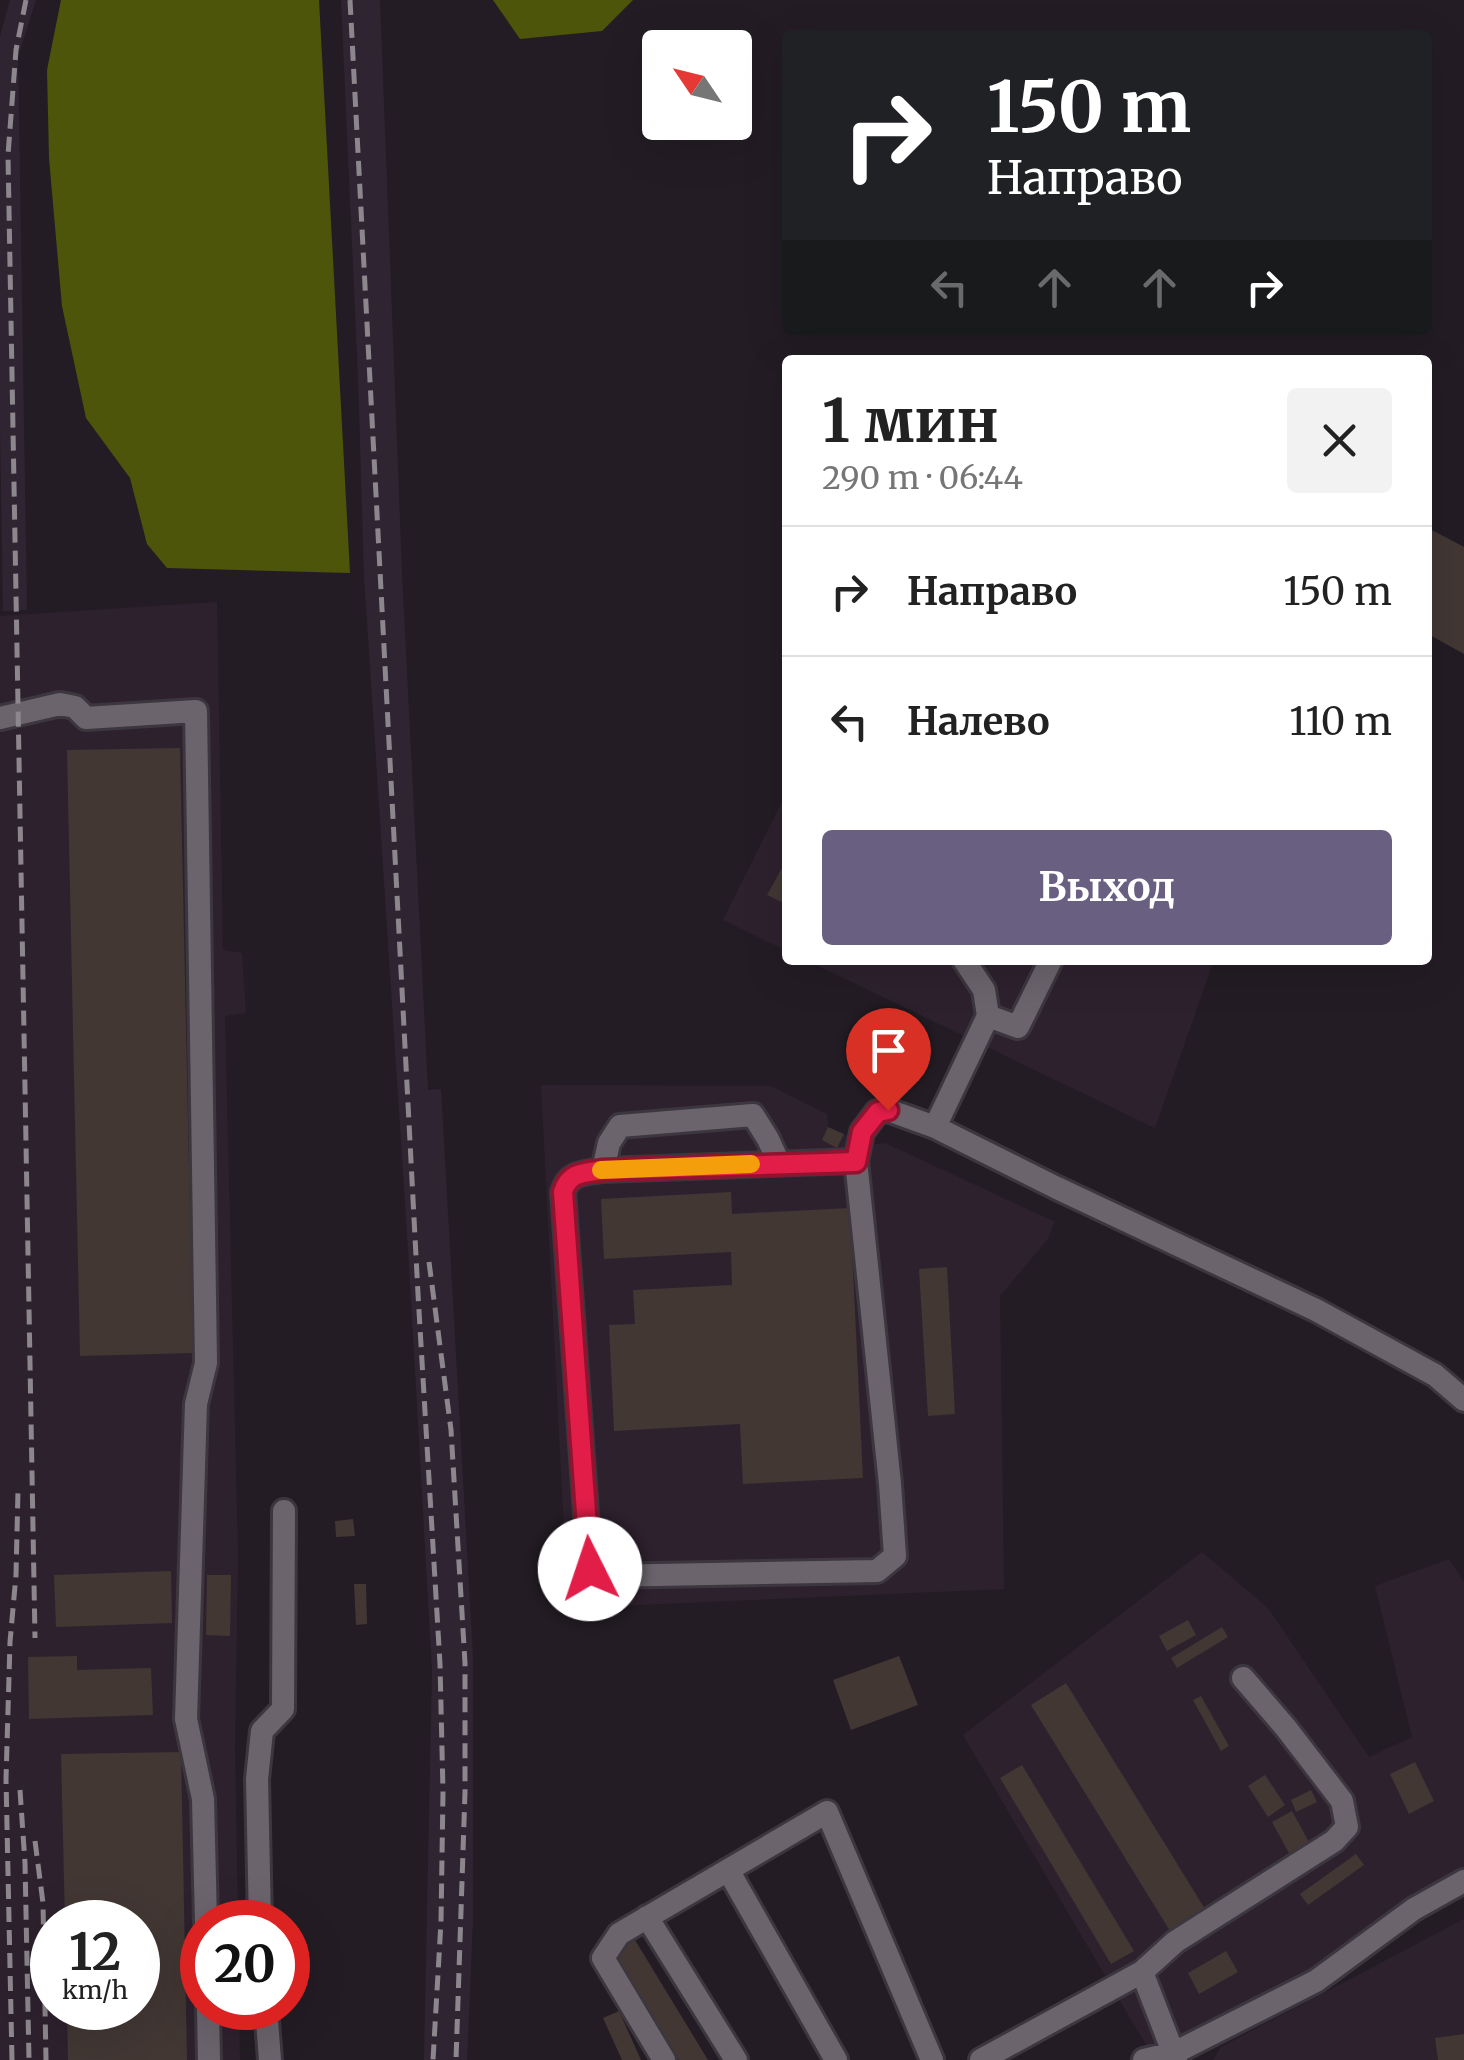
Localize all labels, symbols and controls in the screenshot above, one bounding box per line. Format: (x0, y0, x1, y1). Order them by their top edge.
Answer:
north arrow (642, 30, 752, 140)
map controls (642, 30, 752, 140)
text: 150 m (987, 63, 1191, 151)
icon: right (822, 70, 952, 200)
text: Направо (987, 150, 1183, 206)
icon: left (922, 260, 977, 315)
icon: ahead (1027, 260, 1082, 315)
icon: ahead (1132, 260, 1187, 315)
icon: right (1237, 260, 1292, 315)
text: 1 мин (822, 383, 999, 458)
button: close (1287, 388, 1392, 493)
text: 290 m · 06:44 (822, 458, 1023, 498)
icon: right (822, 564, 877, 619)
text: Направо (907, 568, 1077, 615)
text: 150 m (1283, 568, 1392, 615)
icon: left (822, 694, 877, 749)
text: Налево (907, 698, 1050, 745)
text: 110 m (1289, 698, 1392, 745)
button: Выход (822, 830, 1392, 945)
pin (846, 1008, 931, 1111)
icon: arrive (861, 1023, 916, 1078)
position arrow (538, 1517, 642, 1621)
speed limit sign: 20 (180, 1900, 310, 2030)
text: 12 (69, 1921, 121, 1984)
text: km/h (62, 1974, 128, 2006)

